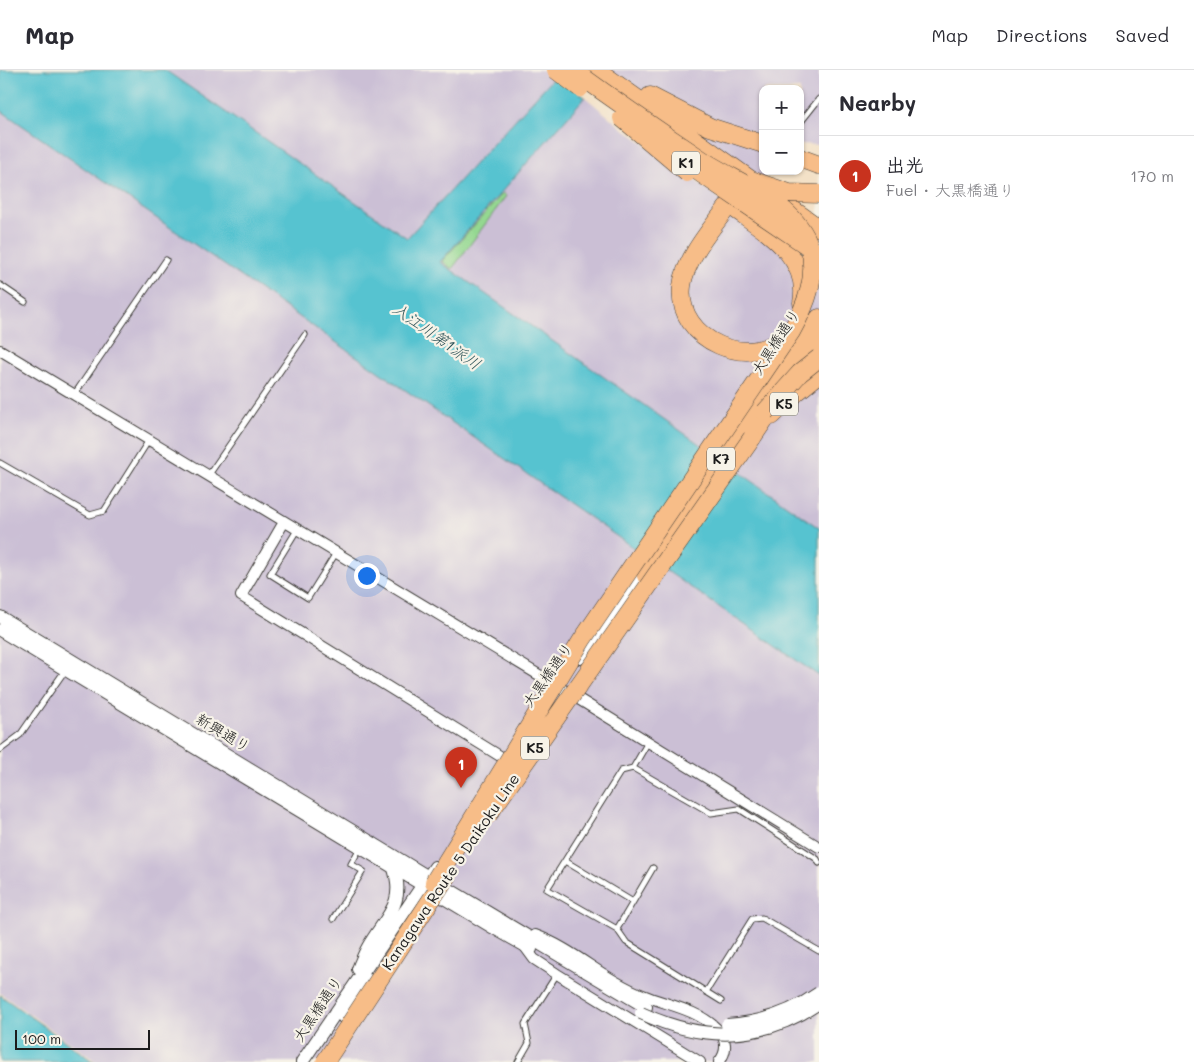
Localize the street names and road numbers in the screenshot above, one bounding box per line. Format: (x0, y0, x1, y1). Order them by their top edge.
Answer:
road number: K1 (672, 152, 700, 175)
street label: 大黒橋通り (746, 305, 804, 378)
road number: K5 (770, 392, 798, 416)
road number: K7 (707, 448, 735, 470)
street label: 大黒橋通り (517, 638, 577, 711)
street label: 新興通り (193, 708, 254, 756)
road number: K5 (521, 736, 549, 760)
street label: Kanagawa Route 5 Daikoku Line (377, 769, 524, 974)
street label: 大黒橋通り (288, 972, 346, 1045)

